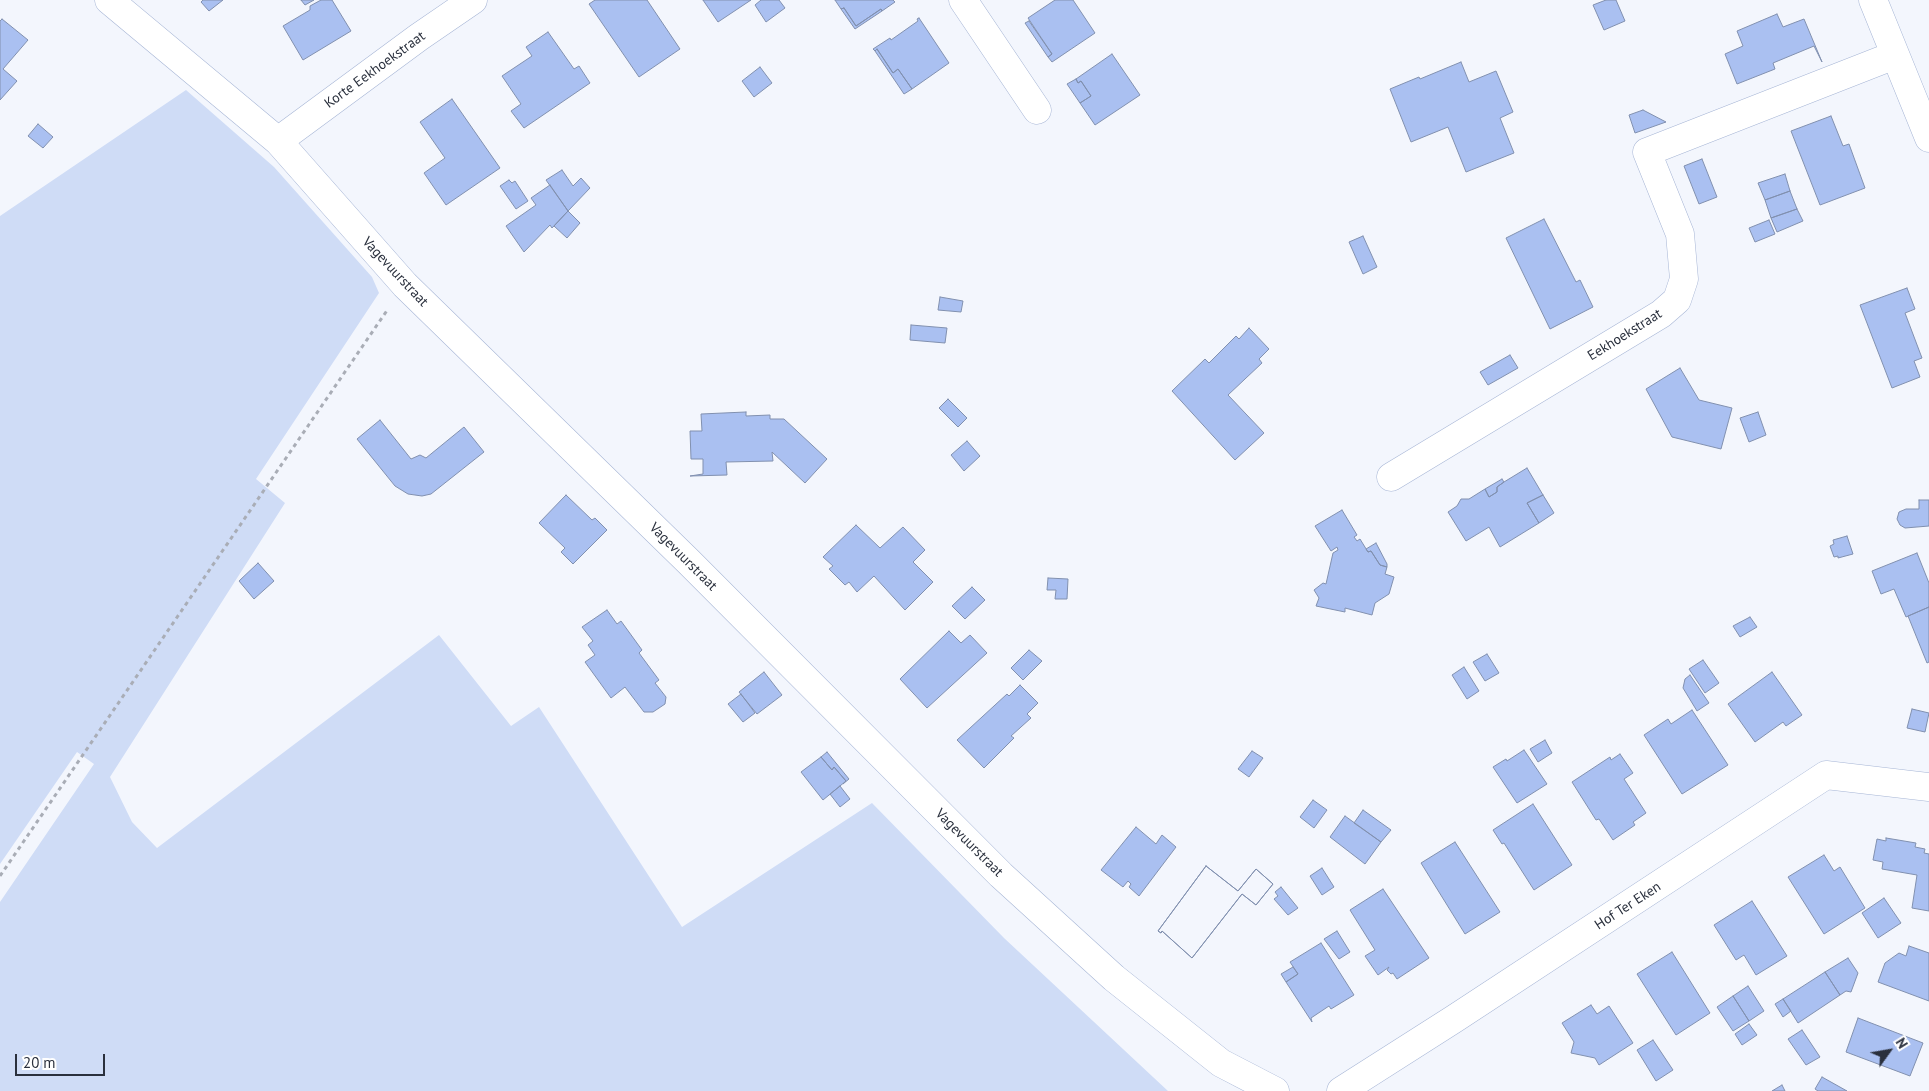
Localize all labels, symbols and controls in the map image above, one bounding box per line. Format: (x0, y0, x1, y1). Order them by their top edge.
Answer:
street label: Korte Eekhoekstraat (321, 28, 429, 112)
street label: Vagevuurstraat (358, 234, 432, 310)
street label: Eekhoekstraat (1585, 306, 1665, 364)
street label: Vagevuurstraat (646, 520, 720, 594)
street label: Vagevuurstraat (932, 806, 1006, 880)
street label: Hof Ter Eken (1592, 878, 1664, 934)
north arrow (1864, 1026, 1914, 1076)
text: N (1892, 1034, 1912, 1052)
scale bar (18, 1044, 108, 1076)
text: 20 m (23, 1053, 56, 1072)

